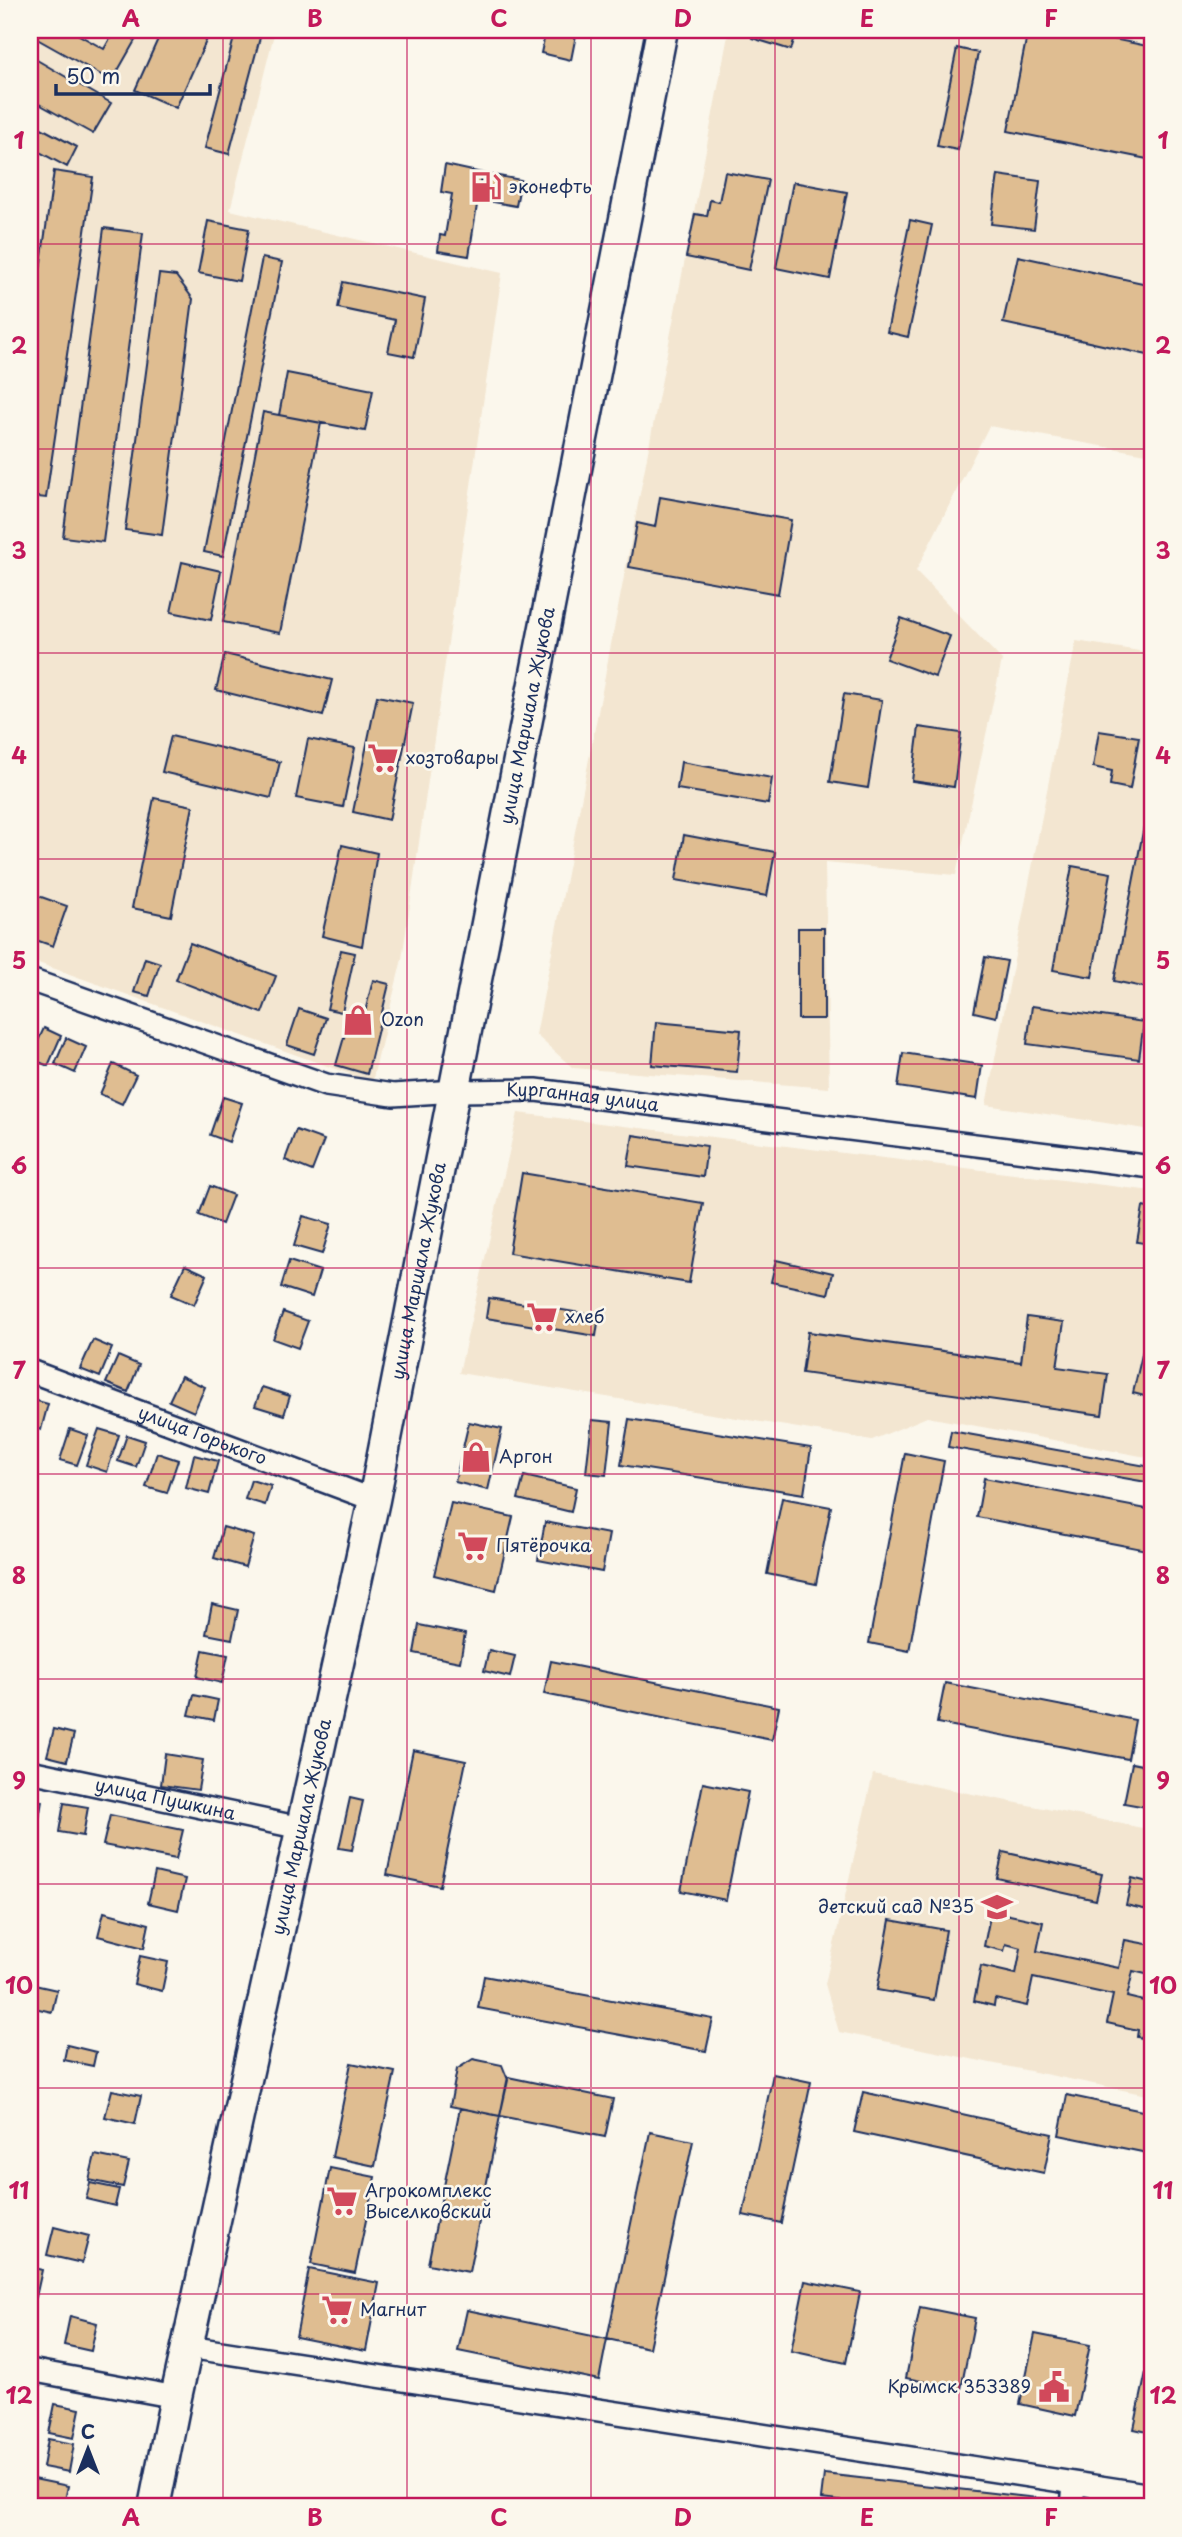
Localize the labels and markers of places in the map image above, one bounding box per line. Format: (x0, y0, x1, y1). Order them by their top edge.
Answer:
fuel station icon: эконефть (469, 170, 503, 204)
place label: эконефть (509, 172, 592, 199)
supermarket icon: хозтовары (366, 741, 400, 775)
place label: хозтовары (406, 743, 499, 770)
shop icon: Ozon (341, 1003, 375, 1037)
place label: Ozon (381, 1005, 424, 1032)
supermarket icon: хлеб (525, 1300, 559, 1334)
place label: хлеб (565, 1302, 605, 1329)
shop icon: Аргон (459, 1440, 493, 1474)
place label: Аргон (499, 1442, 553, 1469)
supermarket icon: Пятёрочка (456, 1529, 490, 1563)
place label: Пятёрочка (496, 1531, 592, 1558)
school or university icon: детский сад №35 (980, 1890, 1014, 1924)
place label: детский сад №35 (818, 1892, 974, 1919)
place label: Агрокомплекс Выселковский (365, 2176, 492, 2224)
supermarket icon: Агрокомплекс Выселковский (325, 2184, 359, 2218)
supermarket icon: Магнит (320, 2293, 354, 2327)
place label: Магнит (360, 2295, 427, 2322)
public building icon: Крымск 353389 (1037, 2370, 1071, 2404)
place label: Крымск 353389 (887, 2372, 1031, 2399)

